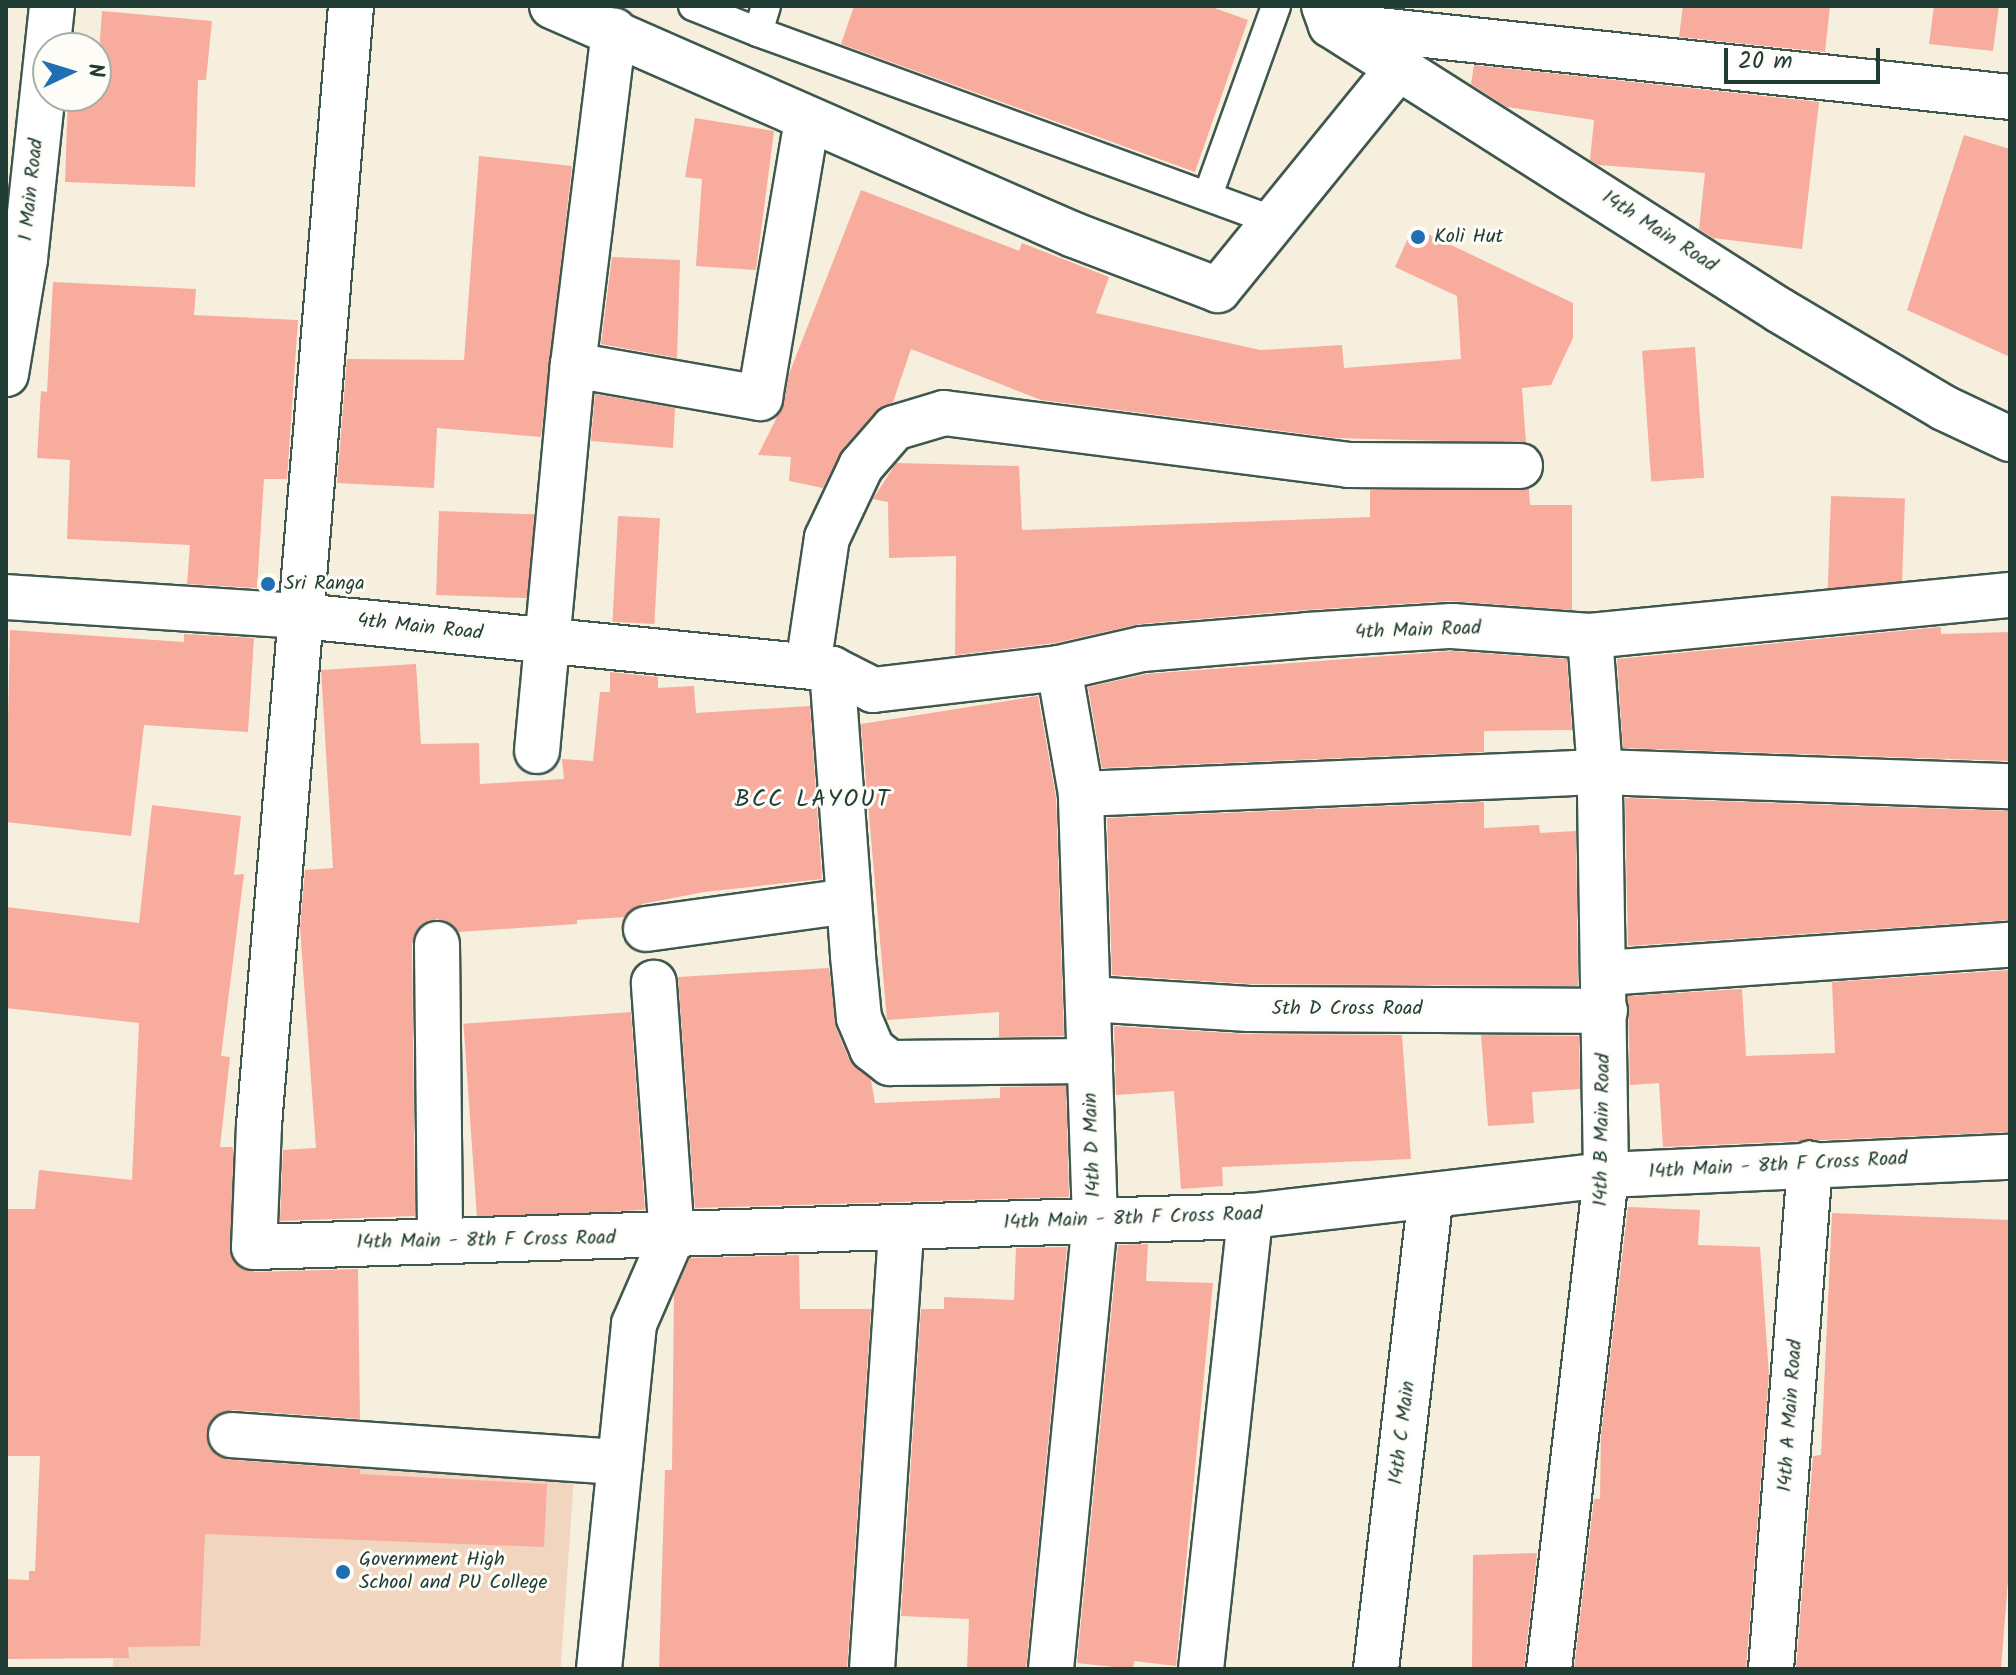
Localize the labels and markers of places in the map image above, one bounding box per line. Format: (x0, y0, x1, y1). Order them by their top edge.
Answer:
place label: Koli Hut (1434, 225, 1503, 249)
marker: Koli Hut (1409, 228, 1427, 246)
place label: Sri Ranga (284, 572, 365, 596)
marker: Sri Ranga (259, 575, 277, 593)
place label: Government High School and PU College (359, 1548, 547, 1595)
marker: Government High School and PU College (334, 1563, 352, 1581)

